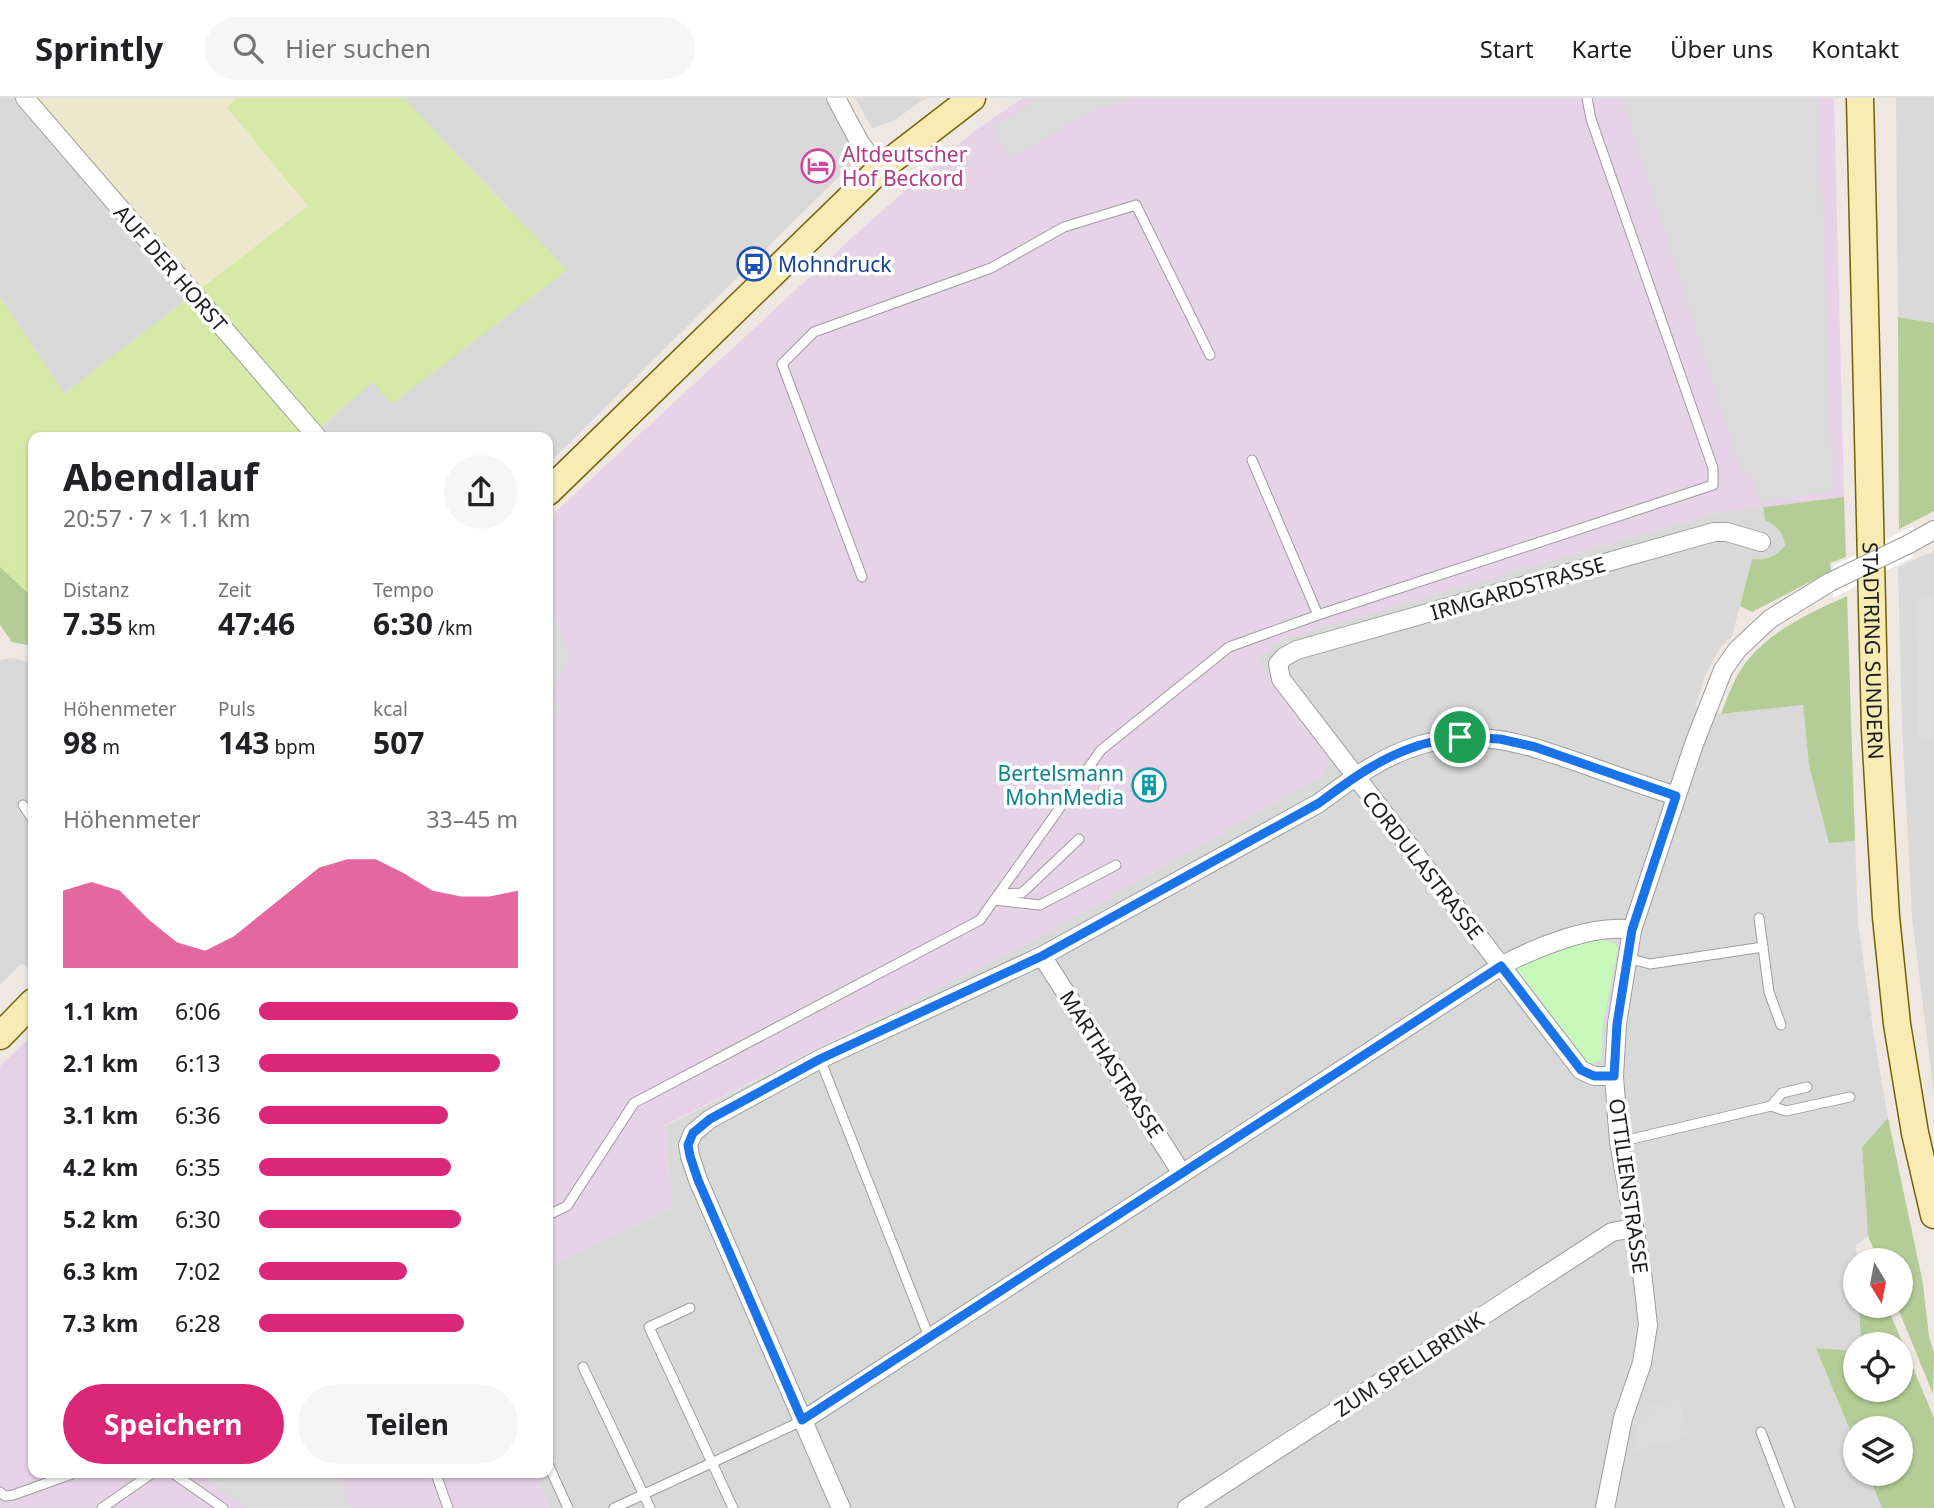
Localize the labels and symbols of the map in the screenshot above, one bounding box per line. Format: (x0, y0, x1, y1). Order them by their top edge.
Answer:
place label: Altdeutscher Hof Beckord (842, 140, 968, 192)
hotel icon: Altdeutscher Hof Beckord (799, 147, 837, 185)
street label: AUF DER HORST (108, 199, 234, 337)
bus stop icon: Mohndruck (735, 245, 773, 283)
place label: Mohndruck (778, 250, 892, 278)
street label: STADTRING SUNDERN (1857, 542, 1891, 760)
street label: IRMGARDSTRASSE (1427, 550, 1609, 626)
pin (1430, 707, 1490, 767)
place label: Bertelsmann MohnMedia (998, 759, 1124, 811)
building icon: Bertelsmann MohnMedia (1130, 766, 1168, 804)
street label: CORDULASTRASSE (1356, 785, 1490, 945)
street label: MARTHASTRASSE (1054, 985, 1170, 1143)
street label: OTTILIENSTRASSE (1603, 1096, 1655, 1276)
north arrow (1843, 1248, 1913, 1318)
street label: ZUM SPELLBRINK (1329, 1305, 1489, 1423)

